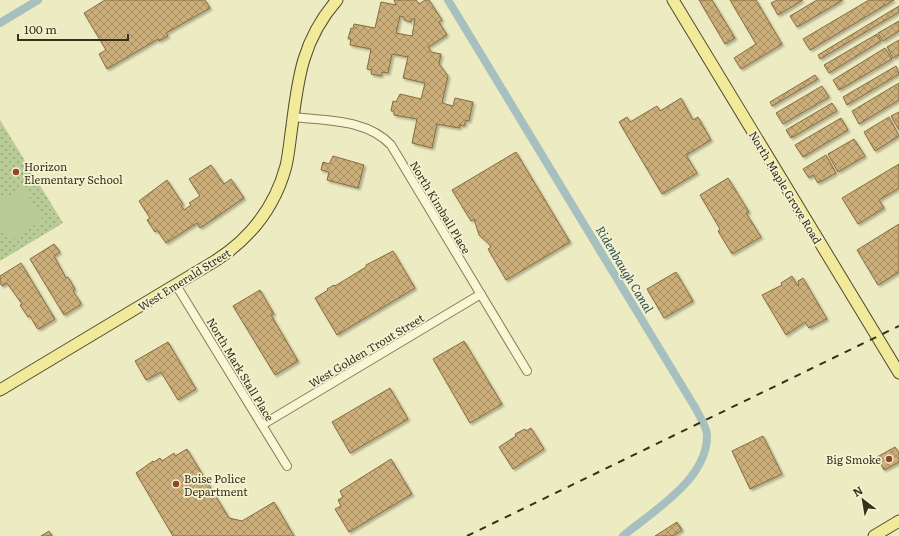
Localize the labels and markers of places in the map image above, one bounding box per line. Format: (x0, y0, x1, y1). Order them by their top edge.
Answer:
place label: Horizon Elementary School (24, 158, 123, 187)
marker: Horizon Elementary School (11, 167, 21, 177)
place label: Big Smoke (826, 451, 881, 467)
marker: Big Smoke (884, 454, 894, 464)
place label: Boise Police Department (184, 470, 248, 499)
marker: Boise Police Department (171, 479, 181, 489)

